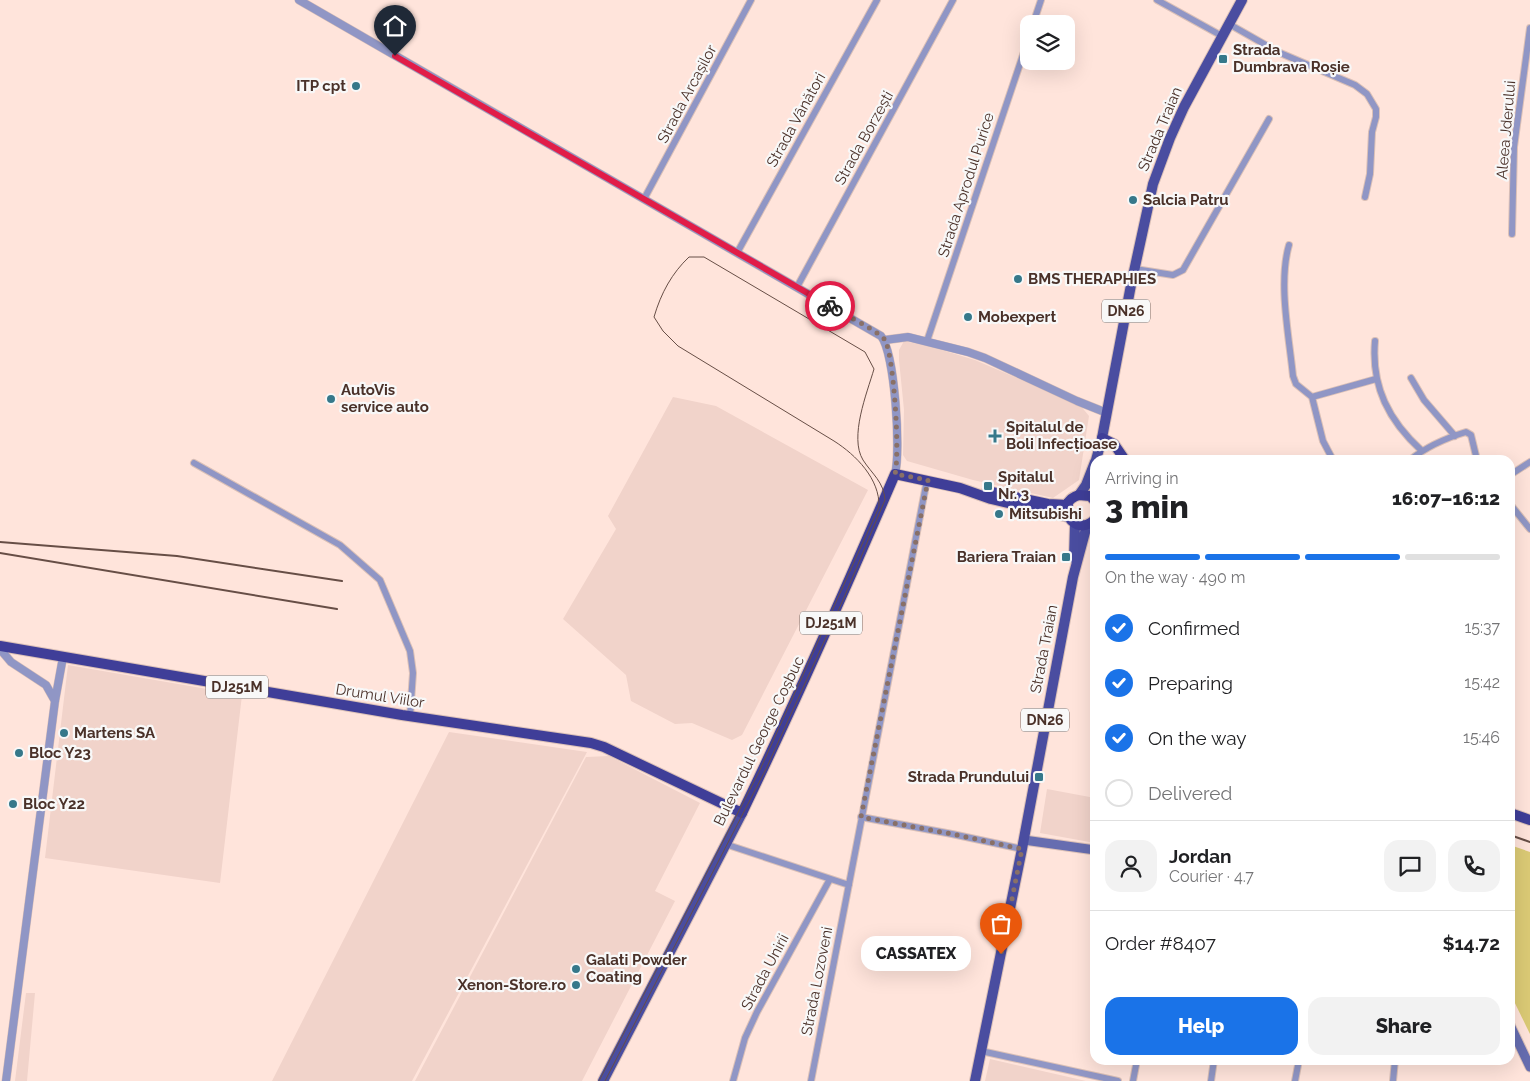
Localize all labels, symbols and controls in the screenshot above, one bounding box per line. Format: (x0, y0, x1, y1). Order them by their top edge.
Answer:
pin (374, 5, 416, 56)
icon: home (381, 12, 409, 40)
map controls (1020, 15, 1075, 70)
button: layers (1020, 15, 1075, 70)
street label: Strada Arcașilor (654, 41, 721, 146)
place label: Strada Dumbrava Roșie (1233, 41, 1350, 76)
marker: Strada Dumbrava Roșie (1217, 53, 1229, 65)
street label: Strada Vânători (763, 70, 829, 170)
place label: ITP cpt (296, 77, 346, 95)
marker: ITP cpt (350, 80, 362, 92)
street label: Aleea Jderului (1493, 80, 1519, 180)
street label: Strada Traian (1134, 84, 1186, 174)
street label: Strada Borzești (831, 88, 897, 188)
street label: Strada Aprodul Purice (934, 110, 998, 260)
place label: Salcia Patru (1143, 191, 1229, 209)
marker: Salcia Patru (1127, 194, 1139, 206)
place label: BMS THERAPHIES (1028, 270, 1156, 288)
marker: BMS THERAPHIES (1012, 273, 1024, 285)
courier (805, 281, 855, 331)
icon: bike (816, 292, 844, 320)
road number: DN26 (1102, 300, 1150, 322)
place label: Mobexpert (978, 308, 1056, 326)
marker: Mobexpert (962, 311, 974, 323)
place label: AutoVis service auto (341, 381, 429, 416)
marker: AutoVis service auto (325, 393, 337, 405)
place label: Spitalul de Boli Infecțioase (1006, 418, 1117, 453)
marker: Spitalul de Boli Infecțioase (988, 429, 1002, 443)
place label: Spitalul Nr. 3 (998, 468, 1054, 503)
text: Arriving in (1105, 469, 1179, 488)
marker: Spitalul Nr. 3 (982, 480, 994, 492)
text: 16:07–16:12 (1392, 487, 1500, 509)
text: 3 min (1105, 488, 1189, 525)
place label: Mitsubishi (1009, 505, 1082, 523)
marker: Mitsubishi (993, 508, 1005, 520)
place label: Bariera Traian (957, 548, 1056, 566)
marker: Bariera Traian (1060, 551, 1072, 563)
text: On the way · 490 m (1105, 568, 1245, 587)
street label: Strada Traian (1027, 603, 1061, 695)
road number: DJ251M (800, 612, 862, 634)
icon: check (1105, 614, 1133, 642)
text: Confirmed (1148, 617, 1240, 639)
text: 15:37 (1464, 618, 1500, 637)
street label: Bulevardul George Coșbuc (710, 653, 808, 829)
icon: check (1105, 669, 1133, 697)
text: Preparing (1148, 672, 1233, 694)
text: 15:42 (1464, 673, 1500, 692)
road number: DJ251M (206, 676, 268, 699)
street label: Drumul Viilor (334, 680, 426, 712)
road number: DN26 (1021, 708, 1069, 732)
place label: Martens SA (74, 724, 156, 742)
icon: check (1105, 724, 1133, 752)
marker: Martens SA (58, 727, 70, 739)
text: On the way (1148, 727, 1247, 749)
text: 15:46 (1463, 728, 1500, 747)
place label: Bloc Y23 (29, 744, 91, 762)
marker: Bloc Y23 (13, 747, 25, 759)
place label: Strada Prundului (908, 768, 1029, 786)
marker: Strada Prundului (1033, 771, 1045, 783)
text: Delivered (1148, 782, 1232, 804)
place label: Bloc Y22 (23, 795, 85, 813)
marker: Bloc Y22 (7, 798, 19, 810)
button: person (1105, 840, 1157, 892)
button: chat (1384, 840, 1436, 892)
button: phone (1448, 840, 1500, 892)
text: Jordan (1169, 845, 1232, 867)
text: Courier · 4.7 (1169, 867, 1254, 886)
pin (980, 903, 1022, 954)
icon: bag (987, 910, 1015, 938)
street label: Strada Lozoveni (798, 925, 836, 1037)
street label: Strada Unirii (737, 931, 793, 1013)
text: Order #8407 (1105, 932, 1216, 954)
text: $14.72 (1442, 932, 1500, 954)
callout: CASSATEX (861, 936, 971, 972)
text: CASSATEX (876, 944, 956, 963)
place label: Galati Powder Coating (586, 951, 687, 986)
marker: Galati Powder Coating (570, 963, 582, 975)
place label: Xenon-Store.ro (457, 976, 566, 994)
marker: Xenon-Store.ro (570, 979, 582, 991)
button: Help (1105, 997, 1298, 1055)
button: Share (1308, 997, 1500, 1055)

